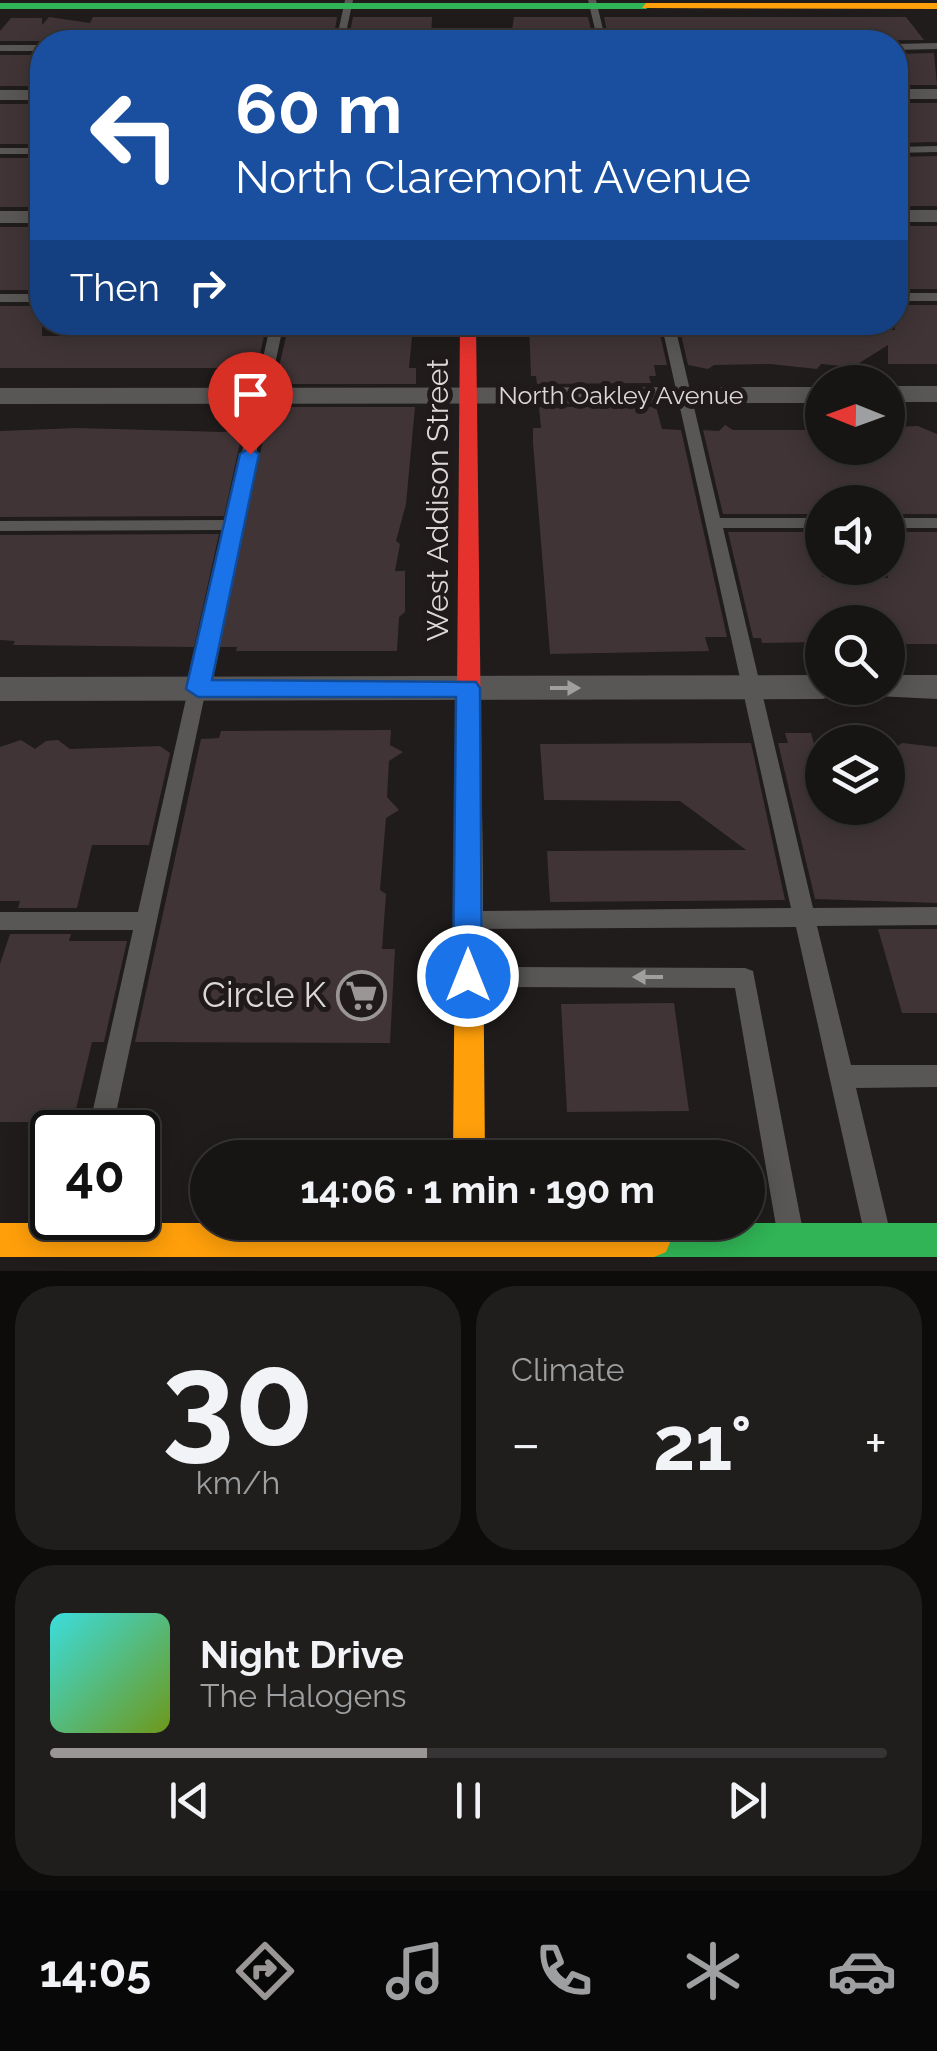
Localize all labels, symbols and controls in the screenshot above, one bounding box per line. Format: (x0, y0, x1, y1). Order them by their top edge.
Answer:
text: 60 m (235, 67, 402, 149)
icon: left (70, 70, 200, 200)
text: North Claremont Avenue (235, 151, 751, 204)
icon: right (180, 260, 235, 315)
text: Then (70, 265, 160, 310)
pin (208, 352, 293, 455)
street label: West Addison Street (420, 359, 455, 641)
north arrow (805, 365, 905, 465)
map controls (805, 365, 905, 825)
icon: arrive (223, 367, 278, 422)
street label: North Oakley Avenue (499, 380, 743, 410)
button: sound (805, 485, 905, 585)
button: search (805, 605, 905, 705)
one-way arrow (550, 680, 582, 696)
button: layers (805, 725, 905, 825)
position arrow (416, 924, 520, 1028)
supermarket icon: Circle K (335, 969, 387, 1021)
one-way arrow (631, 969, 663, 985)
place label: Circle K (202, 974, 326, 1015)
speed limit sign: 40 (30, 1110, 160, 1240)
text: 14:06 · 1 min · 190 m (300, 1167, 655, 1212)
text: 30 (162, 1323, 314, 1475)
text: Climate (511, 1351, 625, 1388)
text: 21° (653, 1399, 752, 1488)
text: − (511, 1411, 541, 1476)
text: + (864, 1411, 887, 1476)
text: km/h (196, 1464, 280, 1501)
text: Night Drive (200, 1632, 404, 1677)
text: The Halogens (200, 1677, 406, 1714)
icon: previous (162, 1773, 217, 1828)
icon: pause (441, 1773, 496, 1828)
icon: next (720, 1773, 775, 1828)
icon: directions (230, 1936, 300, 2006)
icon: music (380, 1936, 450, 2006)
icon: phone (529, 1936, 599, 2006)
icon: climate (678, 1936, 748, 2006)
icon: car (827, 1936, 897, 2006)
text: 14:05 (40, 1945, 151, 1998)

